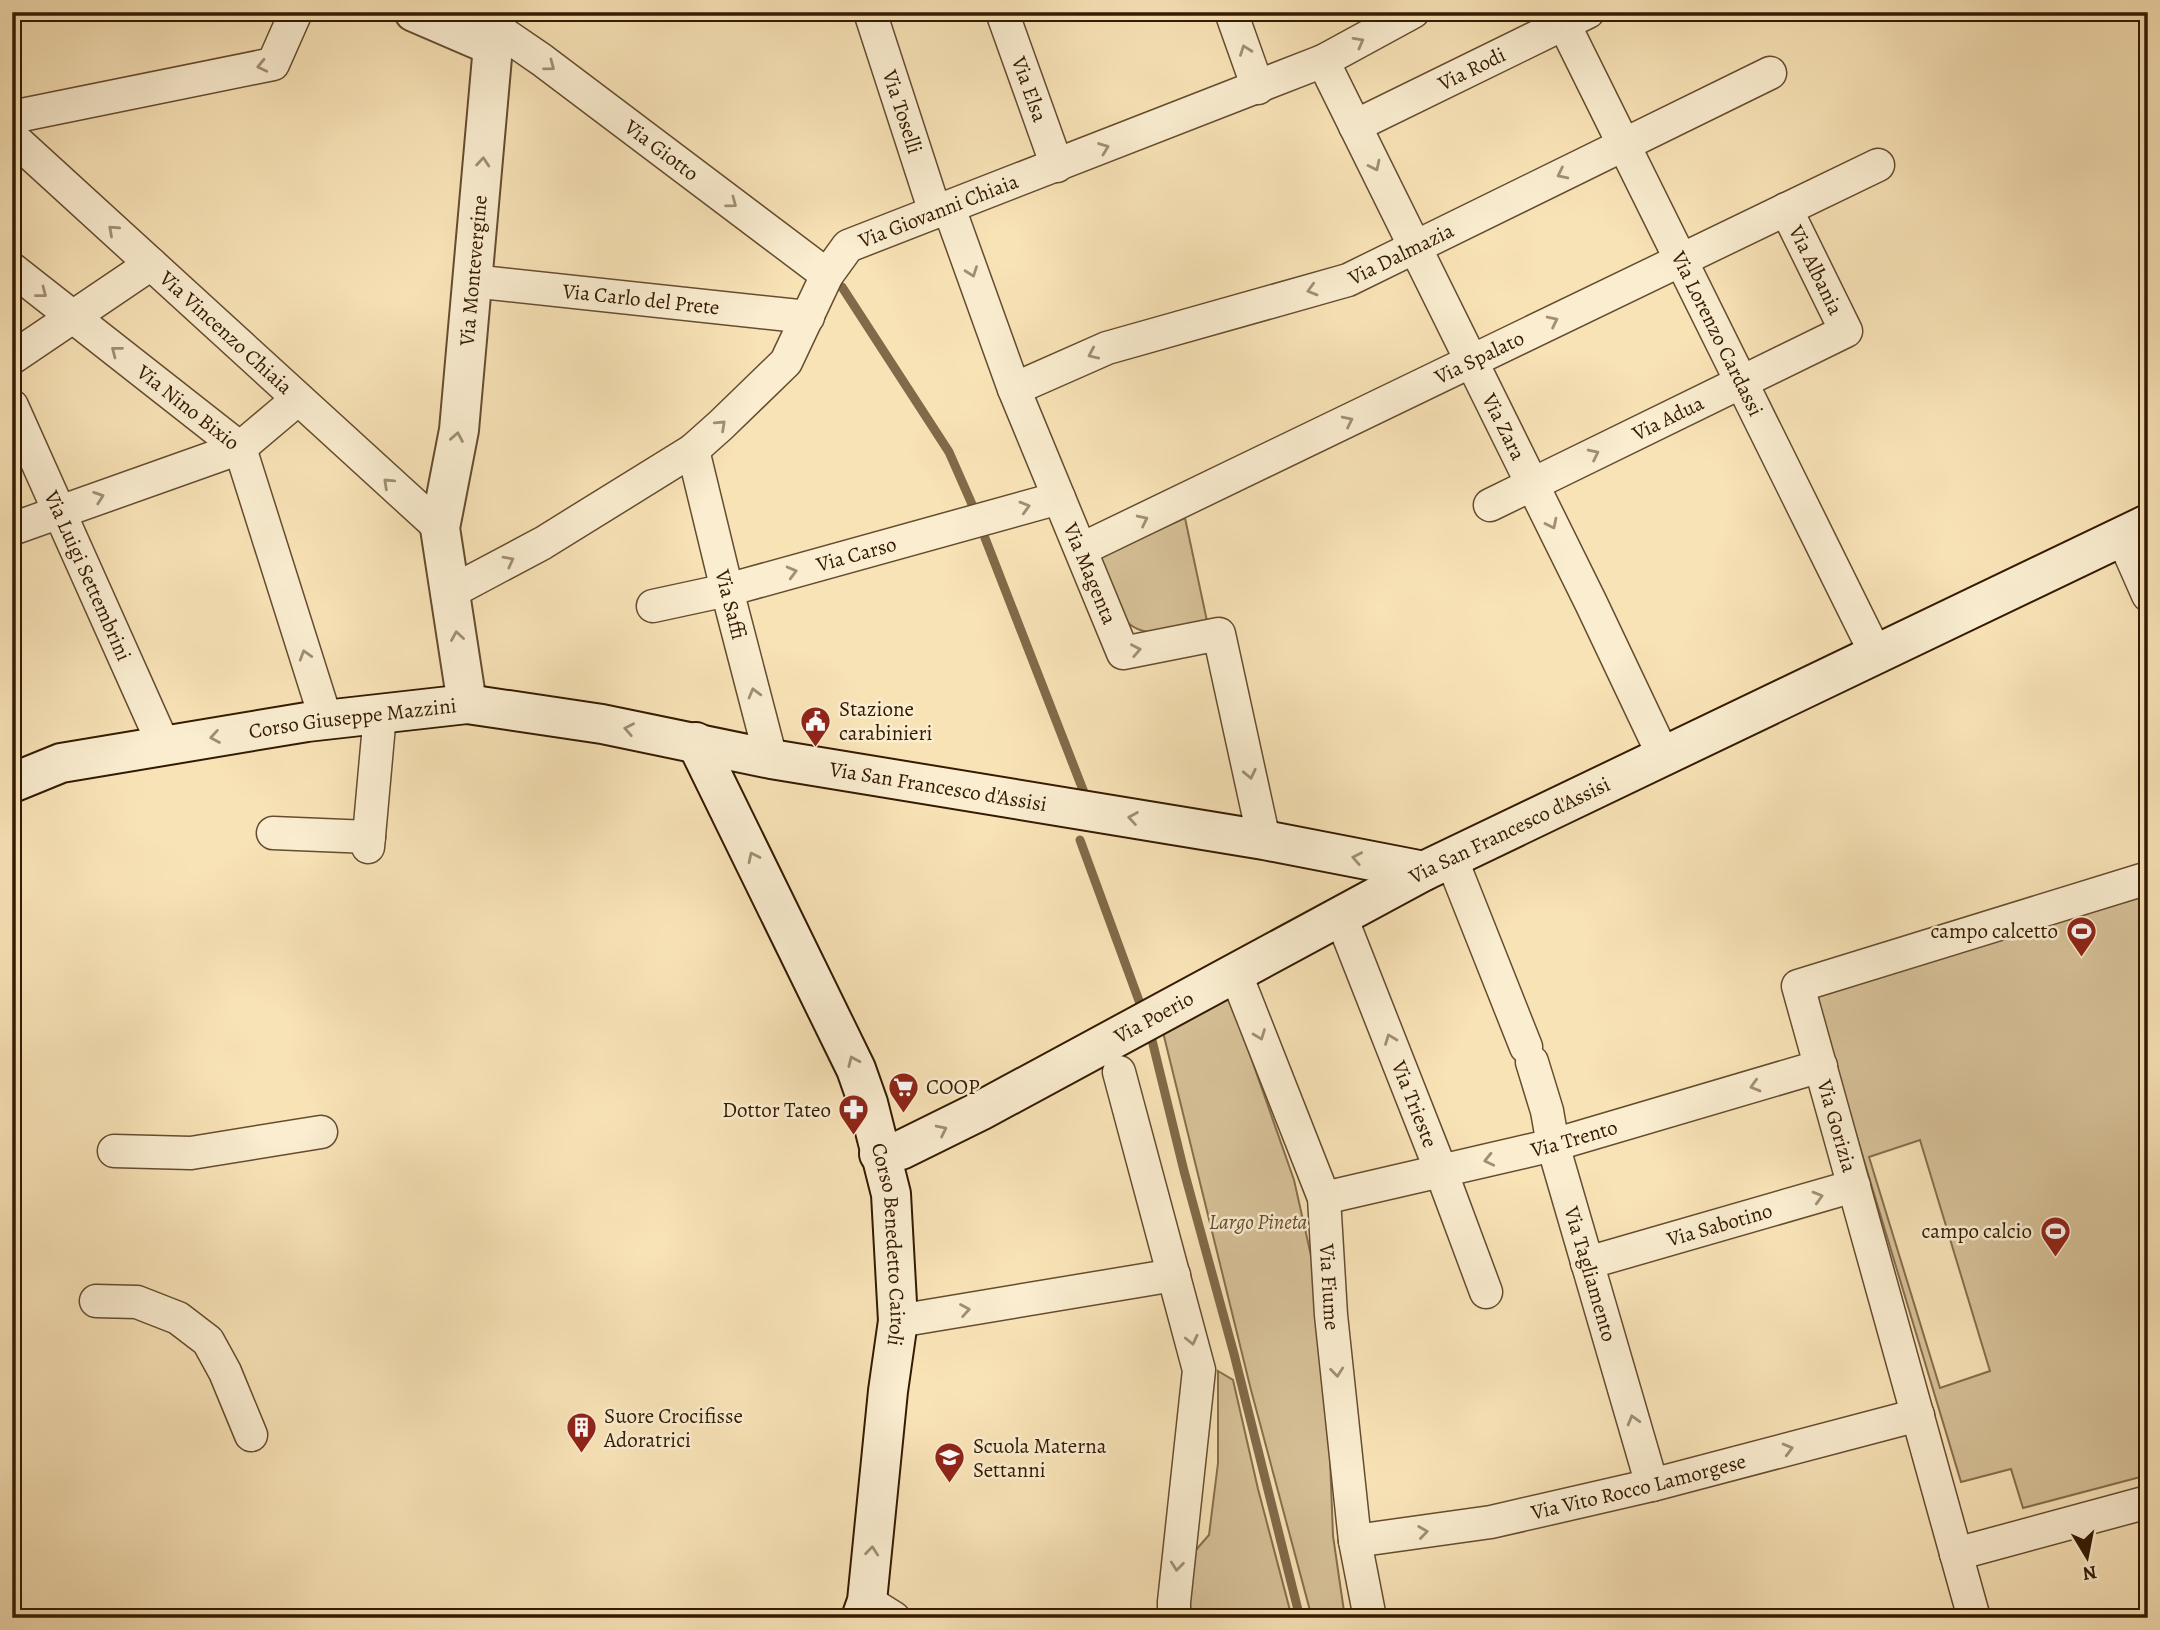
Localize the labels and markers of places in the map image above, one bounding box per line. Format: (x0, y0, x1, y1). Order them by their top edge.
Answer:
place label: Stazione carabinieri (839, 695, 933, 747)
public building icon: Stazione carabinieri (799, 704, 833, 748)
sports icon: campo calcetto (2064, 914, 2098, 958)
place label: campo calcetto (1930, 917, 2058, 945)
supermarket icon: COOP (886, 1070, 920, 1114)
place label: COOP (926, 1073, 980, 1101)
pharmacy icon: Dottor Tateo (837, 1093, 871, 1137)
place label: Dottor Tateo (722, 1096, 831, 1124)
sports icon: campo calcio (2038, 1214, 2072, 1258)
place label: campo calcio (1921, 1217, 2032, 1245)
place label: Suore Crocifisse Adoratrici (603, 1402, 743, 1454)
building icon: Suore Crocifisse Adoratrici (564, 1411, 598, 1455)
place label: Scuola Materna Settanni (973, 1432, 1107, 1484)
school or university icon: Scuola Materna Settanni (933, 1441, 967, 1485)

